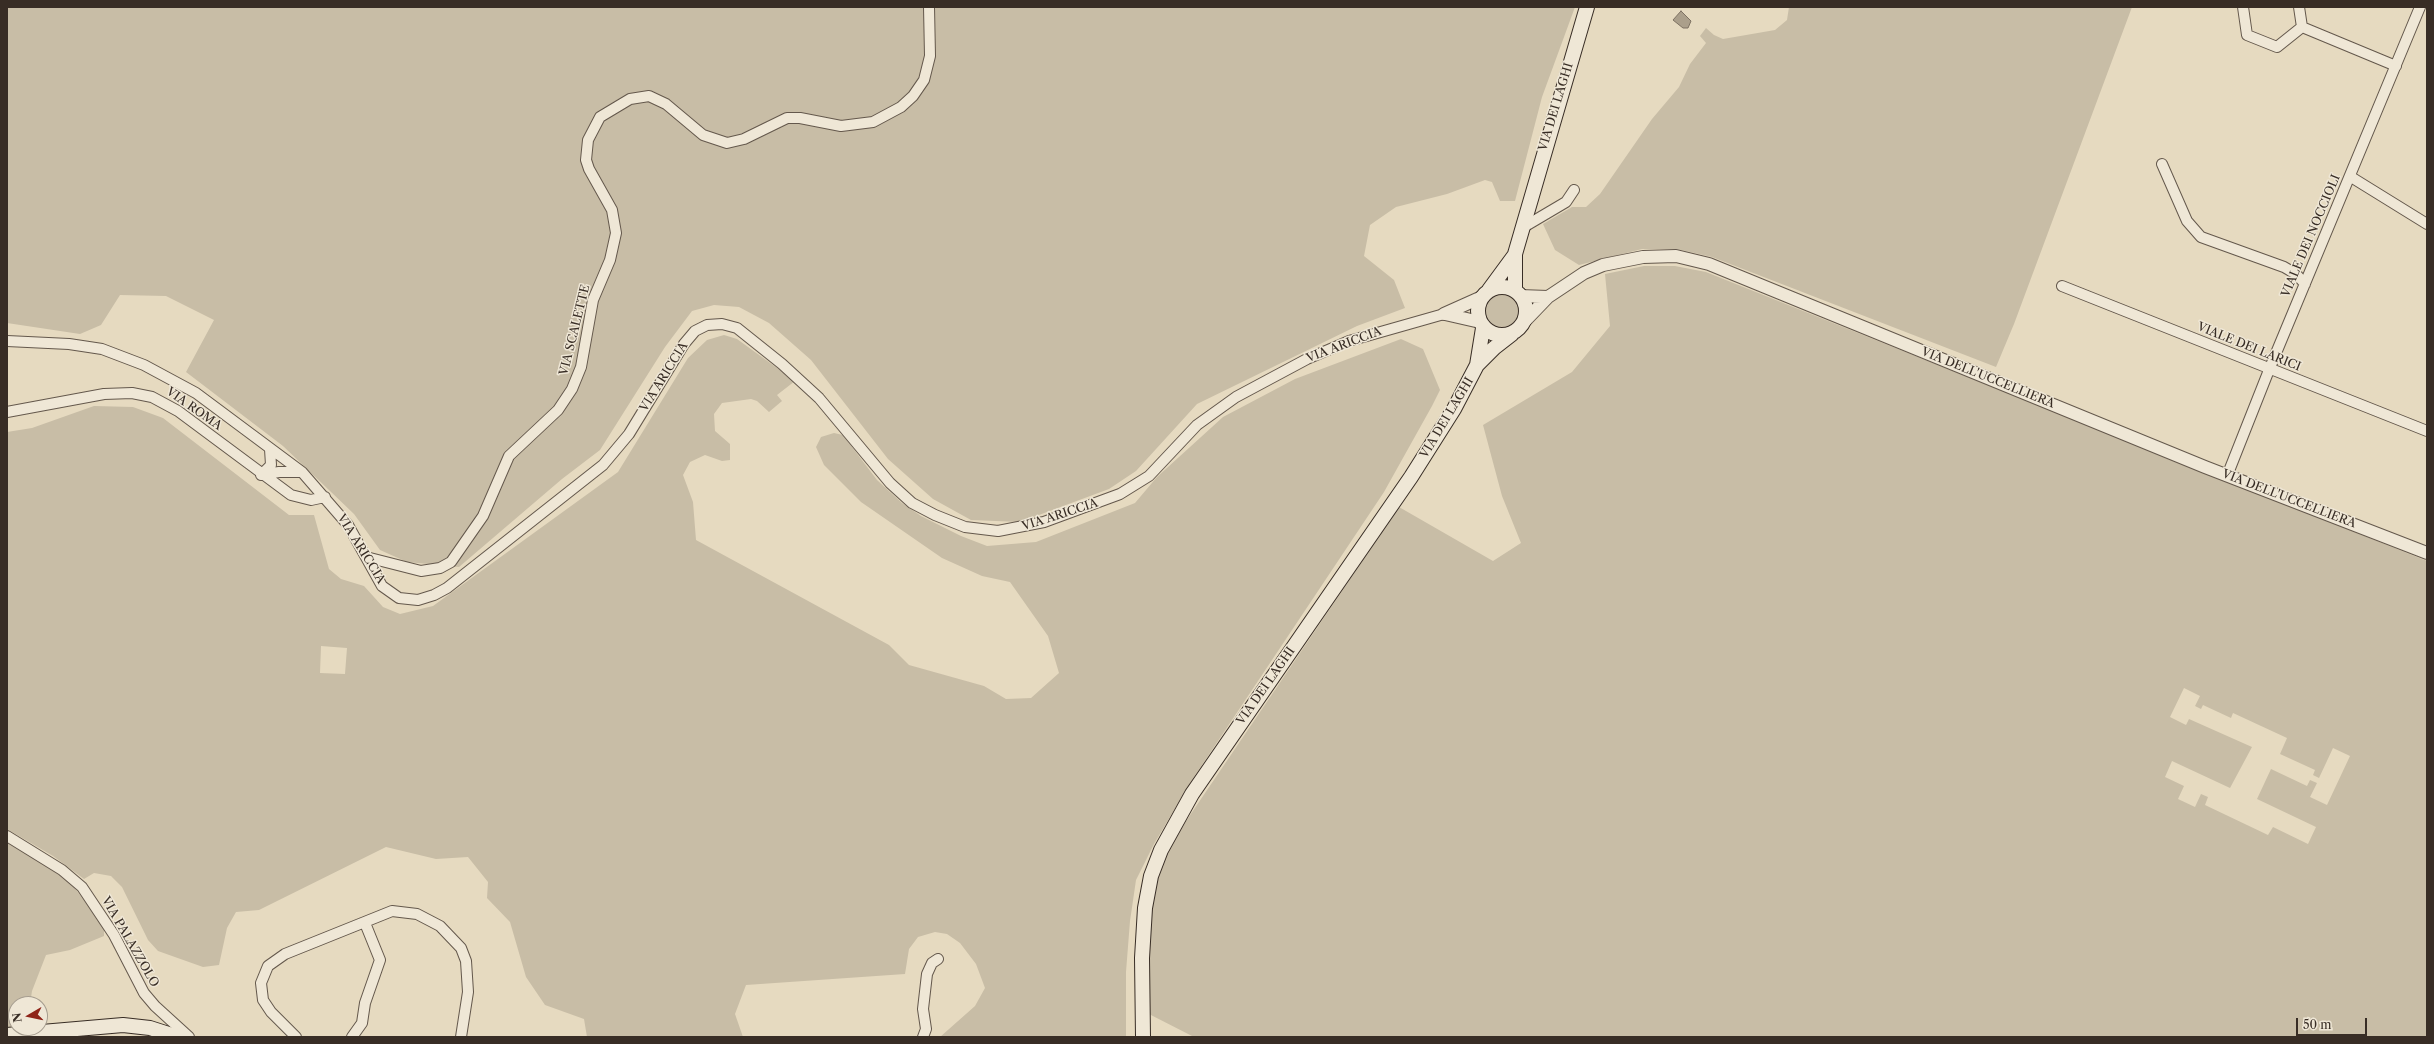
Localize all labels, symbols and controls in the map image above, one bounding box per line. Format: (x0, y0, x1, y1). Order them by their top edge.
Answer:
street label: VIA DEI LAGHI (1536, 61, 1576, 153)
street label: VIALE DEI NOCCIOLI (2279, 172, 2343, 300)
street label: VIA SCALETTE (557, 283, 593, 377)
street label: VIALE DEI LARICI (2195, 320, 2303, 374)
street label: VIA ARICCIA (1304, 324, 1384, 366)
street label: VIA ARICCIA (637, 340, 691, 414)
street label: VIA DELL'UCCELLIERA (1919, 345, 2057, 411)
street label: VIA DEI LAGHI (1417, 375, 1477, 461)
street label: VIA ROMA (163, 385, 225, 433)
street label: VIA DELL'UCCELLIERA (2220, 467, 2358, 531)
street label: VIA ARICCIA (1020, 496, 1100, 534)
street label: VIA ARICCIA (334, 512, 388, 586)
street label: VIA DEI LAGHI (1234, 644, 1298, 728)
street label: VIA PALAZZOLO (98, 894, 162, 990)
north arrow (8, 996, 48, 1036)
scale bar (2298, 1010, 2369, 1036)
text: N (9, 1012, 25, 1024)
text: 50 m (2303, 1017, 2332, 1032)

